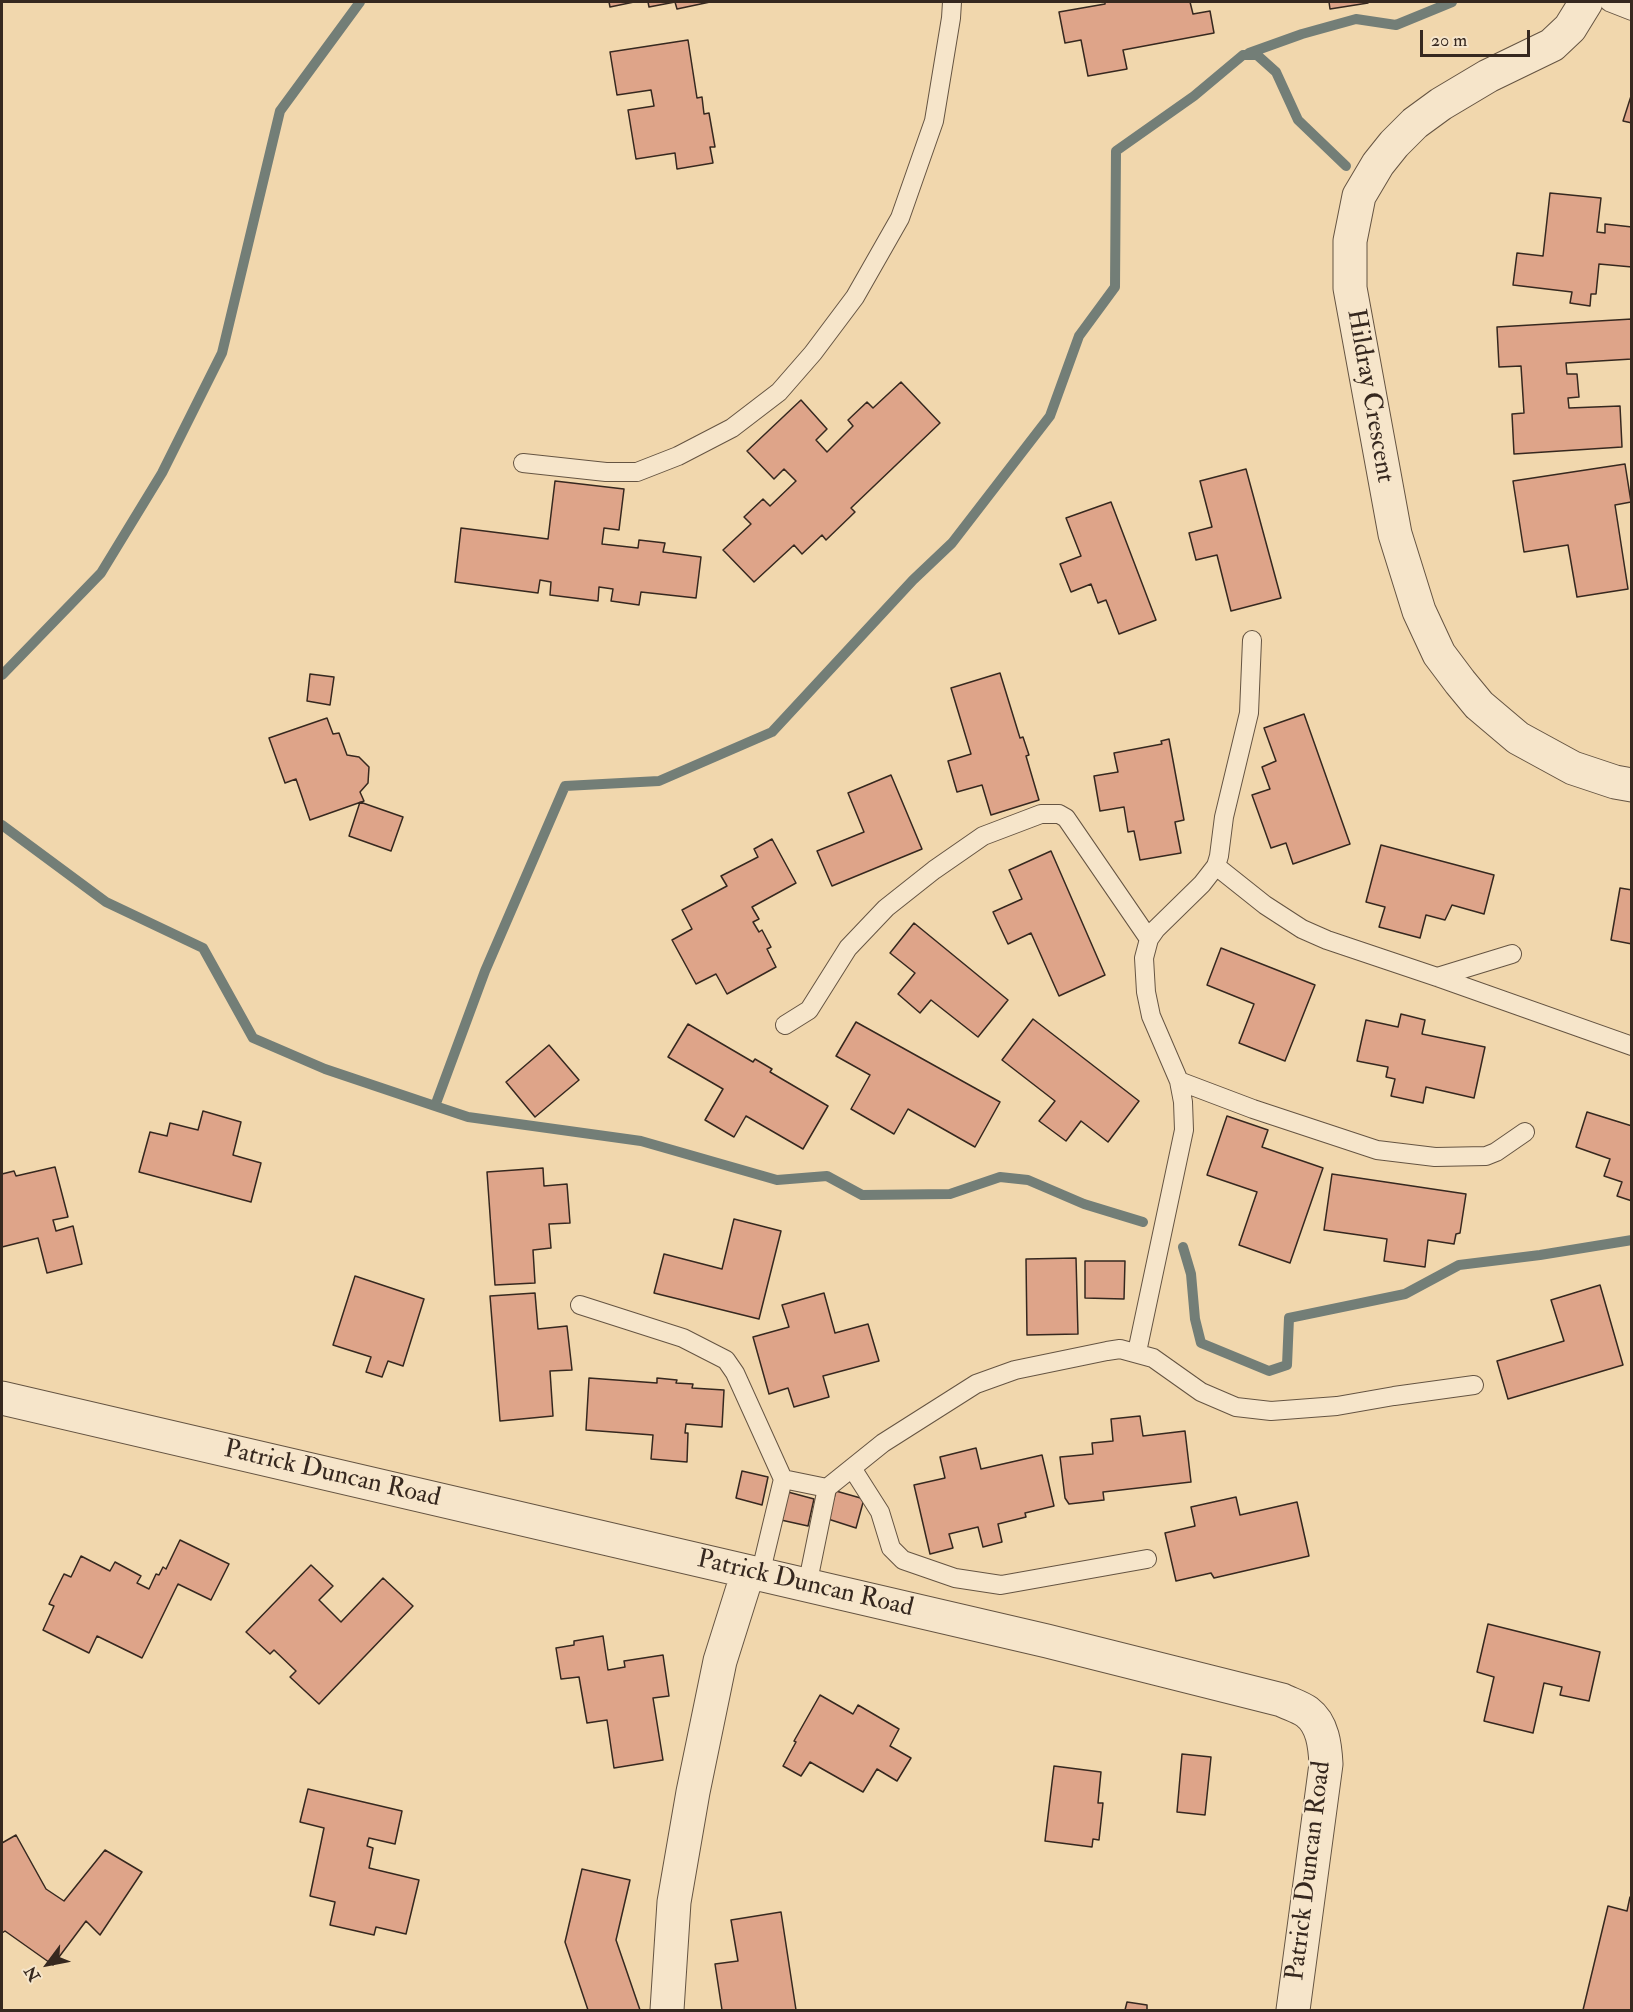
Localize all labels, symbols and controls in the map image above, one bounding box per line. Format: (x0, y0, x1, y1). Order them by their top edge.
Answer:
scale bar (1423, 18, 1532, 56)
text: 20 m (1431, 29, 1467, 52)
street label: Hildray Crescent (1338, 307, 1400, 485)
street label: Patrick Duncan Road (221, 1435, 443, 1515)
street label: Patrick Duncan Road (694, 1545, 916, 1625)
street label: Patrick Duncan Road (1281, 1759, 1339, 1983)
north arrow (18, 1934, 78, 1994)
text: N (20, 1962, 45, 1985)

